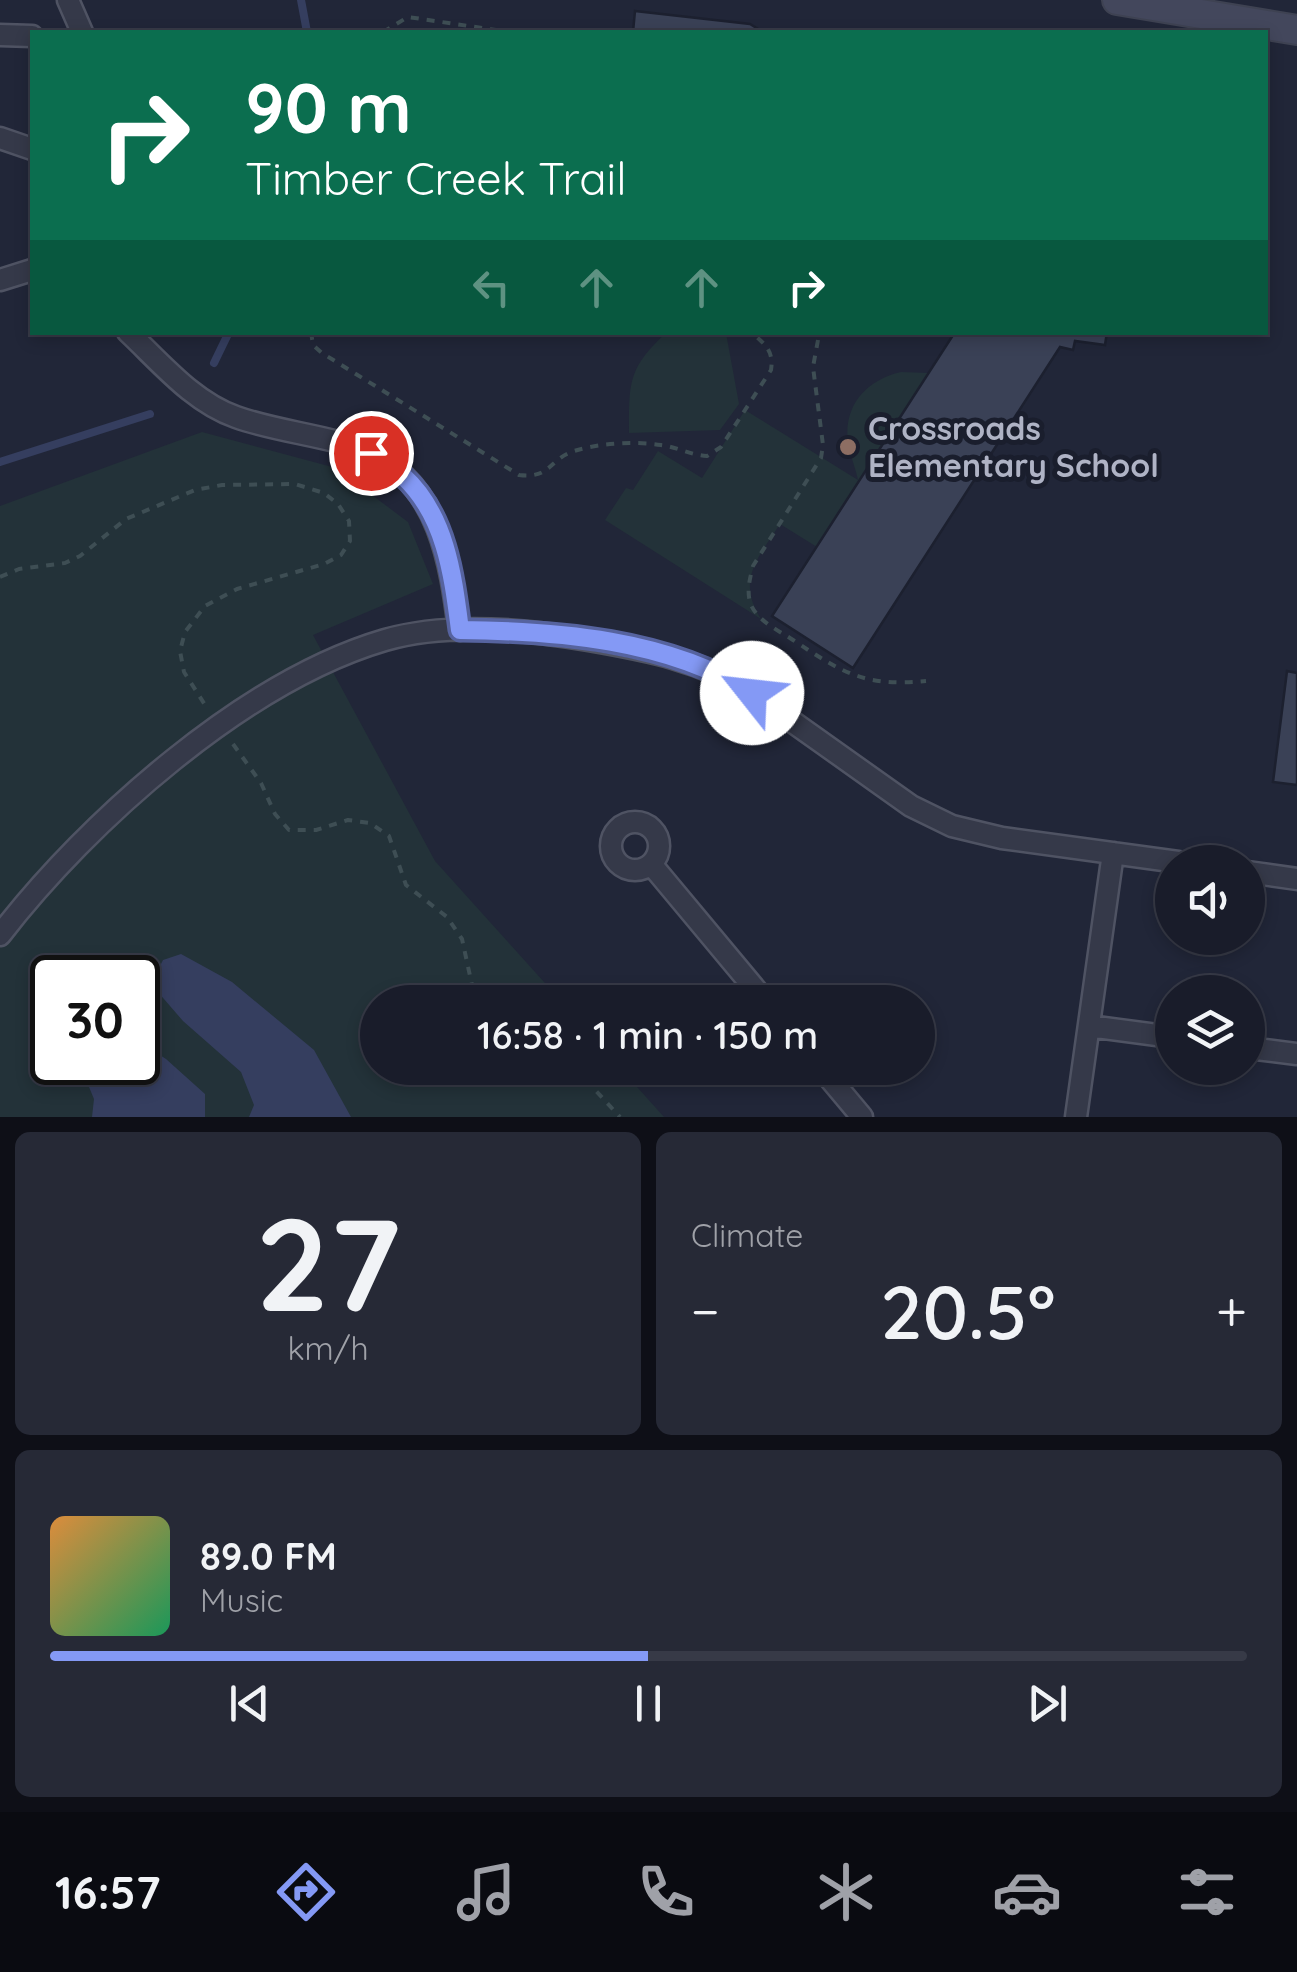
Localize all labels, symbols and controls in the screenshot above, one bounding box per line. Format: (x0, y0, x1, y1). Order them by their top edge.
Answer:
text: 90 m (245, 63, 412, 151)
icon: right (80, 70, 210, 200)
text: Timber Creek Trail (245, 150, 627, 206)
icon: left (464, 260, 519, 315)
icon: ahead (569, 260, 624, 315)
icon: ahead (674, 260, 729, 315)
icon: right (779, 260, 834, 315)
place label: Crossroads Elementary School (868, 408, 1159, 485)
pin (329, 411, 414, 496)
icon: arrive (344, 426, 399, 481)
marker: Crossroads Elementary School (837, 436, 859, 458)
position arrow (700, 641, 804, 745)
map controls (1155, 845, 1265, 1085)
button: sound (1155, 845, 1265, 955)
speed limit sign: 30 (30, 955, 160, 1085)
button: layers (1155, 975, 1265, 1085)
text: 16:58 · 1 min · 150 m (477, 1011, 818, 1059)
text: 27 (255, 1181, 401, 1344)
text: Climate (691, 1215, 803, 1255)
text: 20.5° (880, 1264, 1055, 1358)
text: − (691, 1276, 720, 1345)
text: + (1216, 1276, 1247, 1345)
text: km/h (287, 1328, 369, 1368)
text: 89.0 FM (200, 1532, 337, 1580)
text: Music (200, 1580, 283, 1620)
icon: previous (222, 1676, 277, 1731)
icon: pause (621, 1676, 676, 1731)
icon: next (1020, 1676, 1075, 1731)
icon: directions (271, 1857, 341, 1927)
icon: music (451, 1857, 521, 1927)
icon: phone (631, 1857, 701, 1927)
icon: climate (811, 1857, 881, 1927)
icon: car (992, 1857, 1062, 1927)
icon: filters (1172, 1857, 1242, 1927)
text: 16:57 (55, 1864, 160, 1920)

